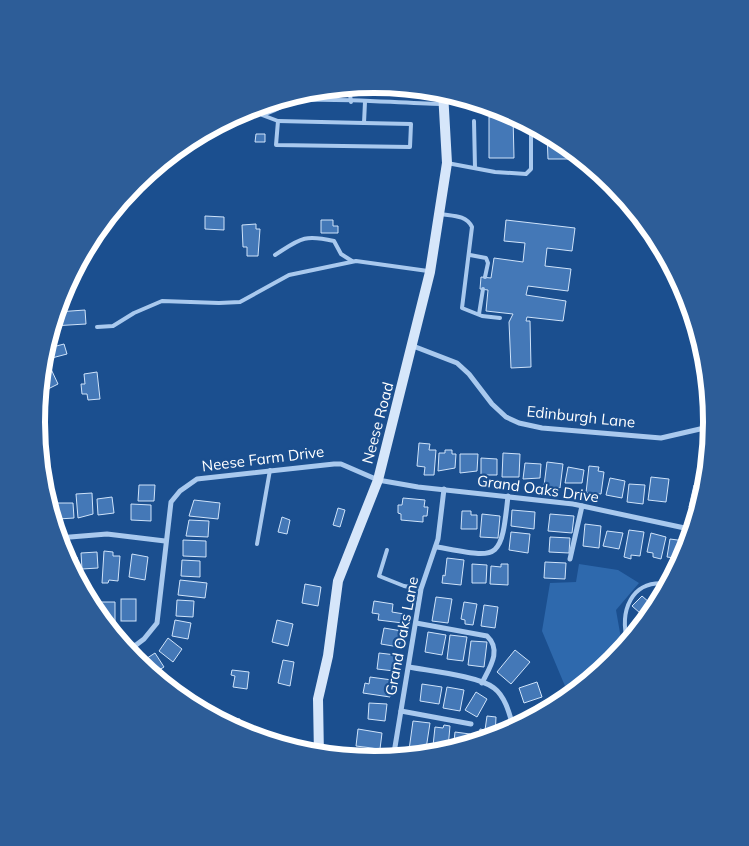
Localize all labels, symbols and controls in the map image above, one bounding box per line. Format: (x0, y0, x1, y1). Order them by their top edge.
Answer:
street label: Neese Road (357, 380, 398, 466)
street label: Edinburgh Lane (526, 401, 636, 432)
street label: Neese Farm Drive (201, 442, 325, 475)
street label: Grand Oaks Drive (476, 471, 600, 506)
street label: Grand Oaks Lane (381, 575, 422, 697)

